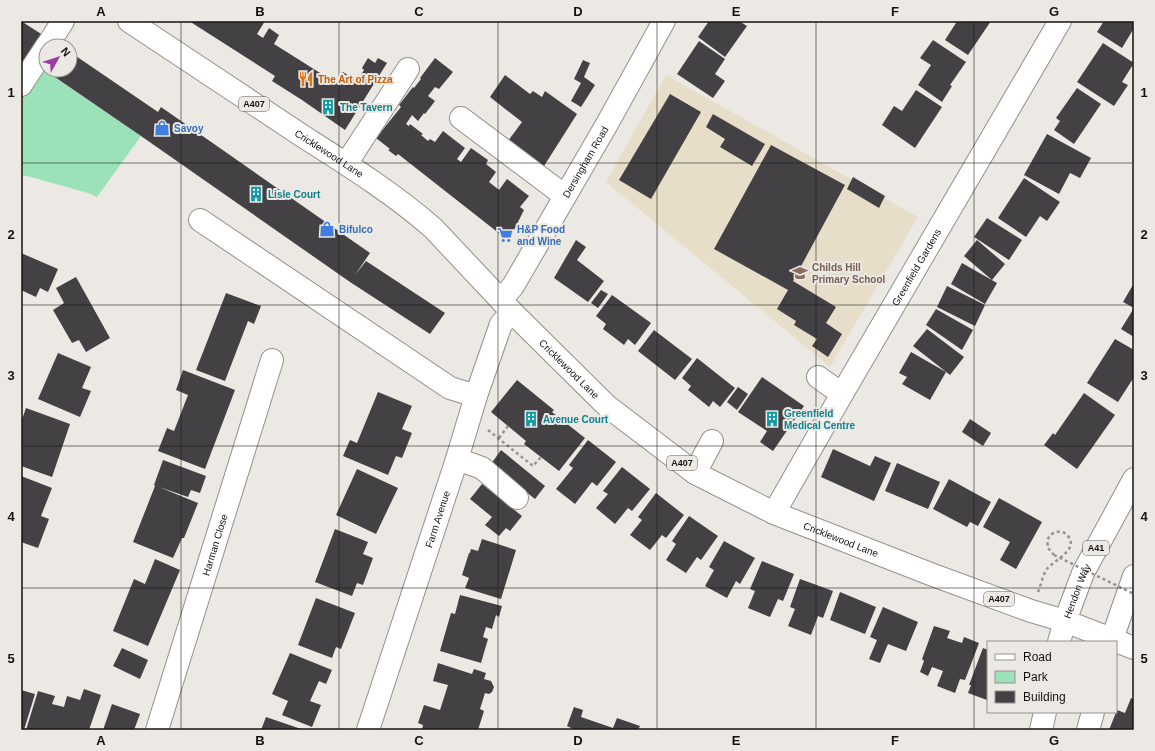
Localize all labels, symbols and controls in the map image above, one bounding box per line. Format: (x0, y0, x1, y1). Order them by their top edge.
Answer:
text: A (96, 4, 106, 19)
text: B (255, 4, 265, 19)
text: C (414, 4, 424, 19)
text: D (573, 4, 583, 19)
text: E (732, 4, 741, 19)
text: F (891, 4, 899, 19)
text: G (1049, 4, 1059, 19)
north arrow (38, 38, 78, 78)
text: N (59, 45, 73, 59)
restaurant icon: The Art of Pizza (297, 70, 315, 88)
place label: The Art of Pizza (318, 74, 393, 85)
text: 1 (7, 85, 15, 100)
text: 1 (1140, 85, 1148, 100)
road number: A407 (239, 97, 269, 111)
building icon: The Tavern (319, 98, 337, 116)
place label: The Tavern (340, 102, 393, 113)
shop icon: Savoy (153, 119, 171, 137)
place label: Savoy (174, 123, 204, 134)
street label: Dersingham Road (560, 124, 610, 199)
street label: Cricklewood Lane (293, 127, 366, 180)
building icon: Lisle Court (247, 185, 265, 203)
place label: Lisle Court (268, 189, 321, 200)
shop icon: Bifulco (318, 220, 336, 238)
place label: Bifulco (339, 224, 373, 235)
place label: H&P Food and Wine (517, 224, 565, 247)
supermarket icon: H&P Food and Wine (496, 226, 514, 244)
text: 2 (7, 227, 15, 242)
street label: Greenfield Gardens (889, 227, 943, 308)
text: 2 (1140, 227, 1148, 242)
place label: Childs Hill Primary School (812, 262, 886, 285)
school or university icon: Childs Hill Primary School (791, 264, 809, 282)
street label: Cricklewood Lane (537, 337, 602, 401)
text: 3 (7, 368, 15, 383)
text: 3 (1140, 368, 1148, 383)
place label: Greenfield Medical Centre (784, 408, 856, 431)
building icon: Avenue Court (522, 410, 540, 428)
building icon: Greenfield Medical Centre (763, 410, 781, 428)
place label: Avenue Court (543, 414, 609, 425)
road number: A407 (667, 456, 697, 470)
street label: Farm Avenue (423, 489, 452, 549)
text: 4 (7, 509, 15, 524)
text: 4 (1140, 509, 1148, 524)
street label: Harman Close (200, 512, 229, 577)
street label: Cricklewood Lane (802, 520, 880, 559)
road number: A41 (1083, 541, 1109, 555)
street label: Hendon Way (1061, 562, 1092, 620)
road number: A407 (984, 592, 1014, 606)
legend (987, 641, 1117, 713)
text: Road (1023, 650, 1052, 664)
text: 5 (7, 651, 15, 666)
text: 5 (1140, 651, 1148, 666)
text: Park (1023, 670, 1049, 684)
text: Building (1023, 690, 1066, 704)
text: A (96, 733, 106, 748)
text: B (255, 733, 265, 748)
text: C (414, 733, 424, 748)
text: D (573, 733, 583, 748)
text: E (732, 733, 741, 748)
text: F (891, 733, 899, 748)
text: G (1049, 733, 1059, 748)

